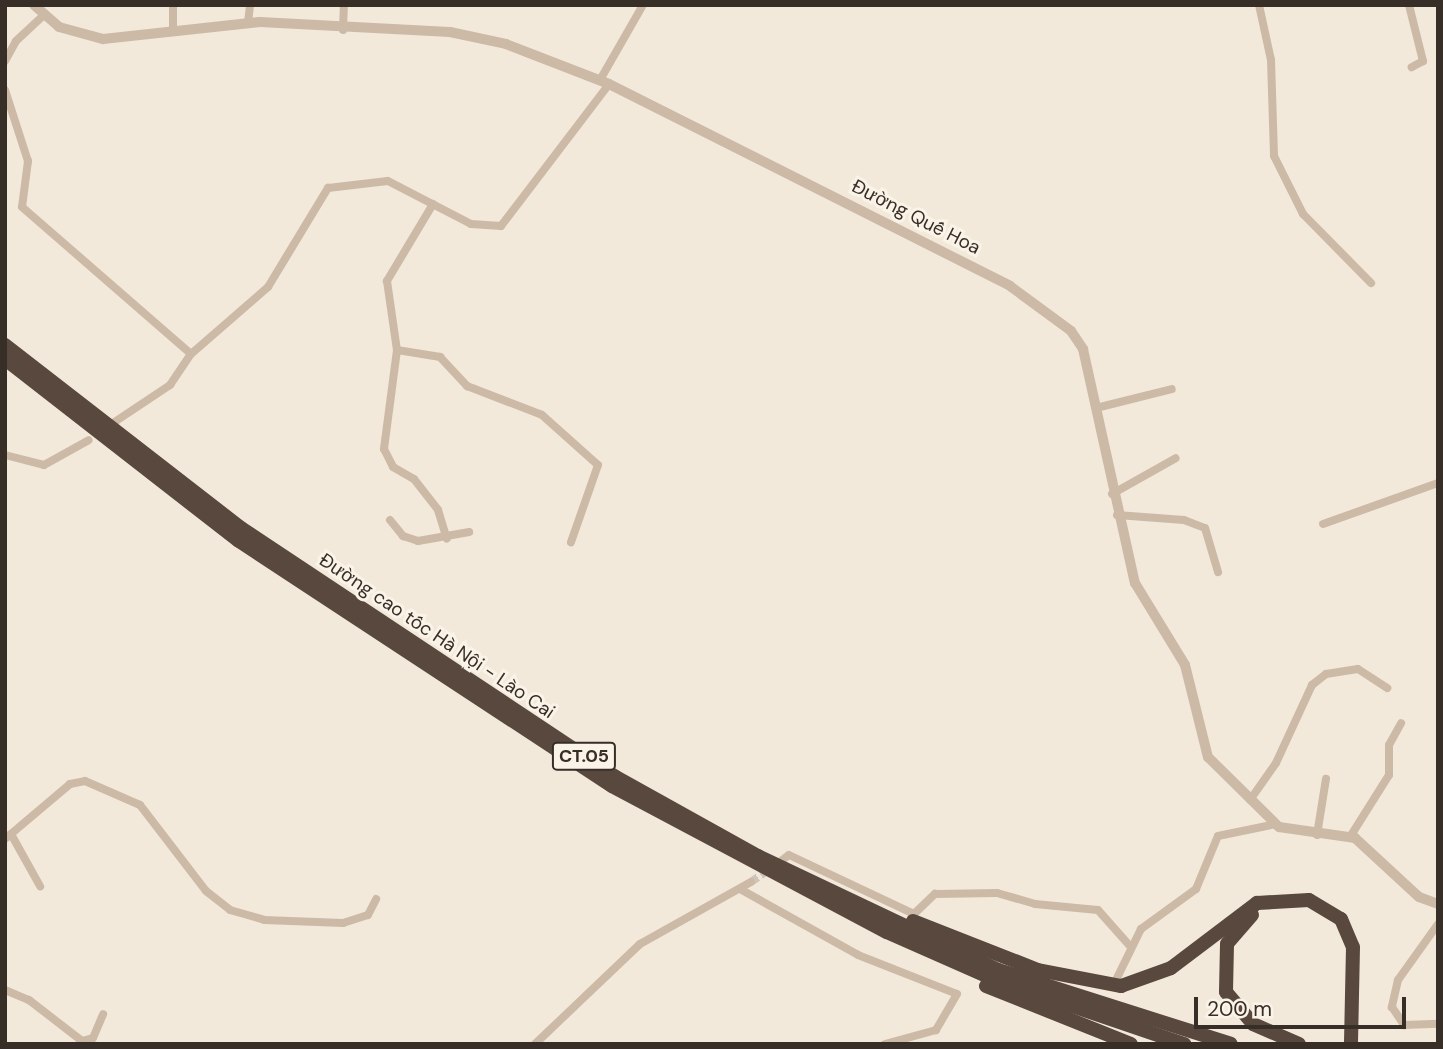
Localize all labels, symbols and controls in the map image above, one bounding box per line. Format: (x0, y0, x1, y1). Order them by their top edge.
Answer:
street label: Đường Quế Hoa (848, 175, 984, 259)
street label: Đường cao tốc Hà Nội - Lào Cai (315, 548, 559, 724)
road number: CT.05 (551, 742, 617, 770)
scale bar (1198, 982, 1410, 1026)
text: 200 m (1207, 995, 1272, 1023)

